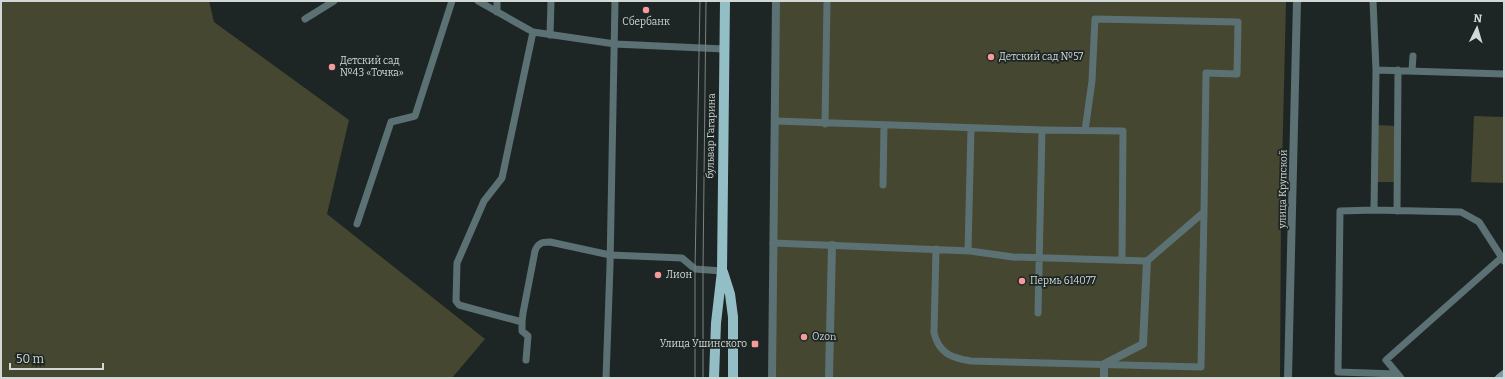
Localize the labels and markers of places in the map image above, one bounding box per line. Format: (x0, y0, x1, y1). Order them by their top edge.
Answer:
marker: Сбербанк (641, 5, 651, 15)
place label: Сбербанк (622, 15, 670, 28)
place label: Детский сад №57 (999, 51, 1083, 63)
marker: Детский сад №57 (986, 52, 996, 62)
place label: Детский сад №43 «Точка» (340, 55, 404, 79)
marker: Детский сад №43 «Точка» (327, 62, 337, 72)
place label: Лион (666, 269, 692, 281)
marker: Лион (653, 270, 663, 280)
place label: Пермь 614077 (1030, 275, 1096, 287)
marker: Пермь 614077 (1017, 276, 1027, 286)
place label: Ozon (812, 331, 837, 343)
marker: Ozon (799, 332, 809, 342)
place label: Улица Ушинского (660, 338, 747, 350)
marker: Улица Ушинского (750, 339, 760, 349)

